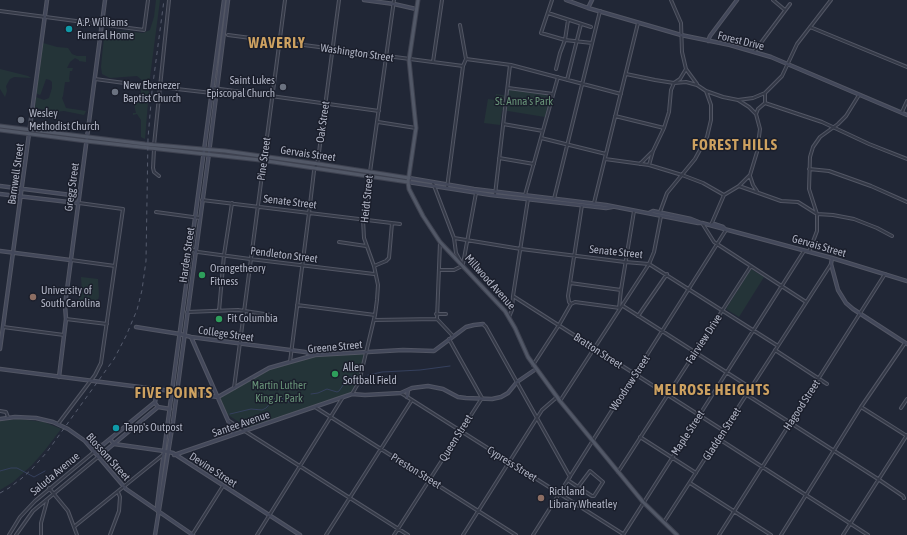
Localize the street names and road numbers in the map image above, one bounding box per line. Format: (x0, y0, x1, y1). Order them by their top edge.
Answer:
street label: Forest Drive (716, 29, 766, 53)
street label: Washington Street (320, 41, 394, 65)
street label: Oak Street (314, 100, 332, 144)
street label: Pine Street (254, 136, 274, 182)
street label: Barnwell Street (5, 142, 27, 206)
street label: Gervais Street (280, 144, 336, 164)
street label: Gregg Street (62, 162, 82, 212)
street label: Heidt Street (358, 174, 376, 224)
street label: Senate Street (263, 192, 317, 212)
street label: Harden Street (177, 226, 197, 284)
street label: Gervais Street (790, 232, 848, 260)
street label: Senate Street (589, 243, 643, 261)
street label: Pendleton Street (250, 244, 318, 266)
street label: Millwood Avenue (462, 252, 518, 312)
street label: Fairview Drive (683, 312, 725, 366)
street label: College Street (197, 324, 255, 344)
street label: Bratton Street (571, 330, 625, 372)
street label: Greene Street (307, 338, 363, 356)
street label: Woodrow Street (607, 353, 653, 413)
street label: Hagood Street (781, 377, 823, 433)
street label: Gladden Street (700, 405, 744, 463)
street label: Santee Avenue (210, 408, 272, 440)
street label: Maple Street (669, 408, 707, 458)
street label: Queen Street (436, 412, 476, 464)
street label: Blossom Street (83, 430, 133, 484)
street label: Cypress Street (485, 443, 539, 485)
street label: Saluda Avenue (28, 450, 82, 498)
street label: Devine Street (187, 450, 239, 490)
street label: Preston Street (388, 450, 444, 492)

